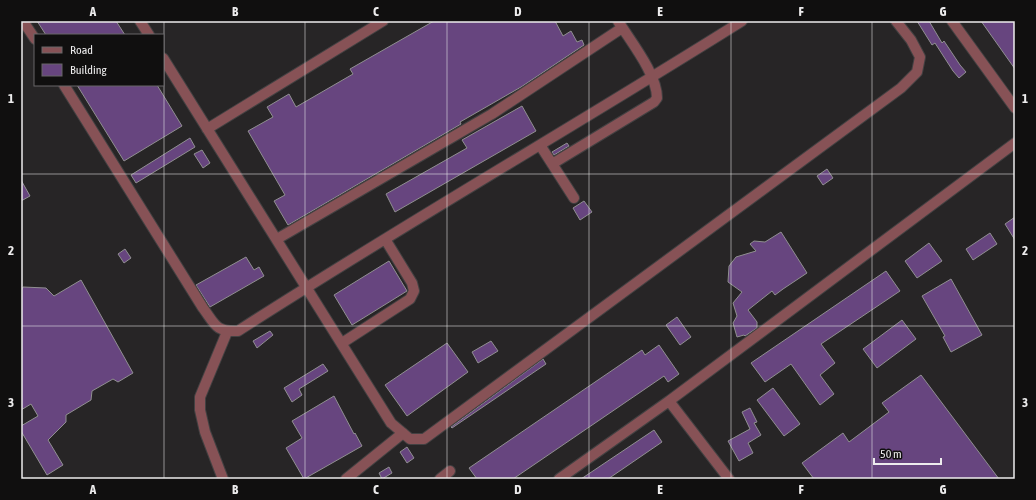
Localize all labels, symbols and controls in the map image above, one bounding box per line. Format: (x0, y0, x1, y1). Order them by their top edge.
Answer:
text: A (89, 4, 97, 19)
text: B (232, 4, 239, 19)
text: C (373, 4, 379, 19)
text: D (514, 4, 522, 19)
text: E (657, 4, 663, 19)
text: F (798, 4, 804, 19)
text: G (940, 4, 947, 19)
legend (34, 34, 164, 86)
text: Road (70, 43, 93, 57)
text: Building (70, 63, 108, 77)
text: 1 (8, 91, 14, 106)
text: 1 (1022, 91, 1028, 106)
text: 2 (8, 243, 14, 258)
text: 2 (1022, 243, 1028, 258)
text: 3 (8, 395, 14, 410)
text: 3 (1022, 395, 1028, 410)
scale bar (874, 440, 941, 466)
text: 50 m (880, 447, 902, 461)
text: A (89, 482, 97, 497)
text: B (232, 482, 239, 497)
text: C (373, 482, 379, 497)
text: D (514, 482, 522, 497)
text: E (657, 482, 663, 497)
text: F (798, 482, 804, 497)
text: G (940, 482, 947, 497)

